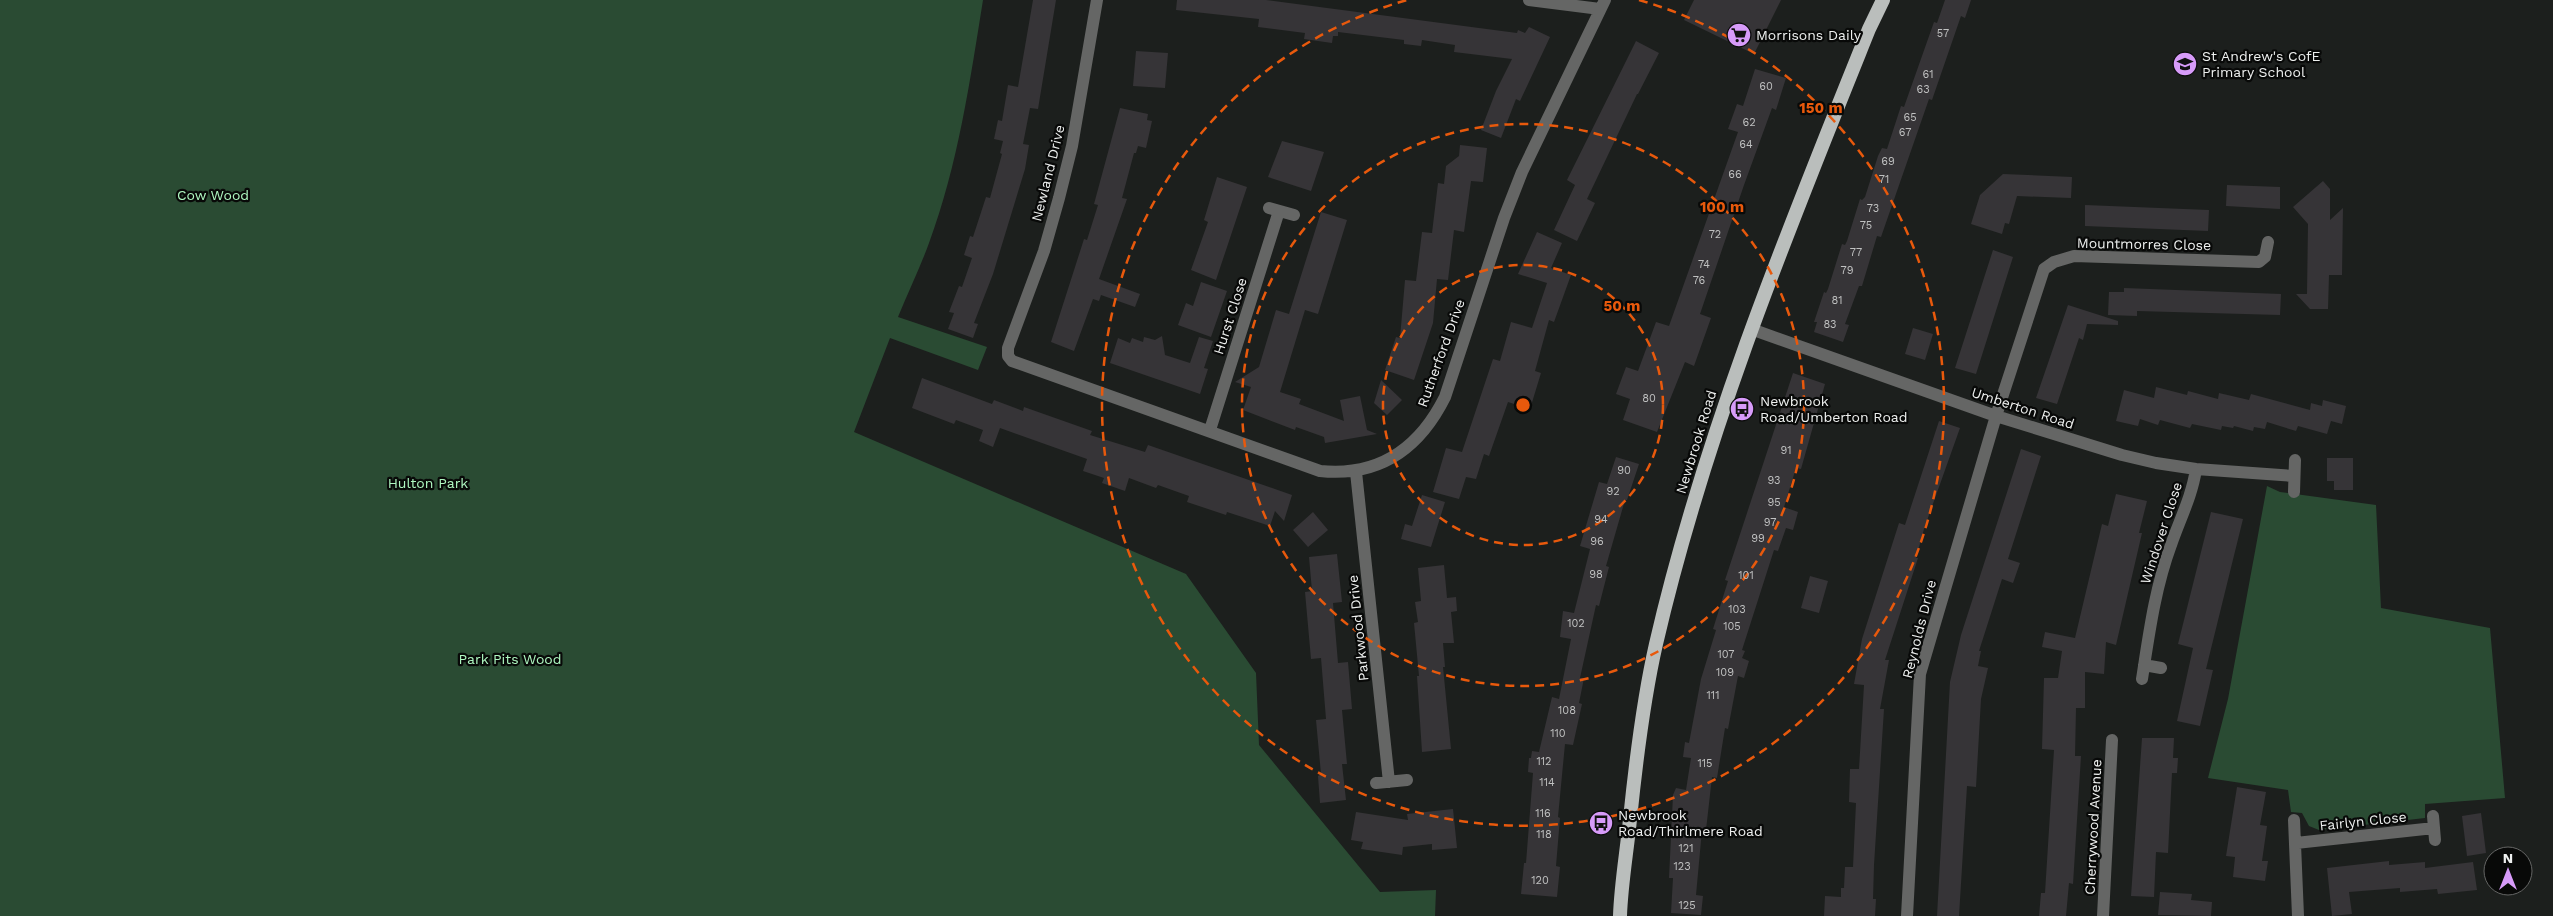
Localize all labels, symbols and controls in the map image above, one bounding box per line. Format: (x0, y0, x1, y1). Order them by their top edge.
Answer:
supermarket icon: Morrisons Daily (1726, 22, 1752, 48)
place label: Morrisons Daily (1756, 27, 1862, 43)
house number: 57 (1937, 27, 1949, 40)
place label: St Andrew's CofE Primary School (2202, 48, 2320, 80)
school or university icon: St Andrew's CofE Primary School (2172, 51, 2198, 77)
house number: 61 (1923, 68, 1933, 81)
house number: 60 (1759, 80, 1773, 93)
house number: 63 (1916, 83, 1930, 96)
text: 150 m (1799, 99, 1843, 117)
house number: 65 (1903, 111, 1917, 124)
house number: 62 (1742, 116, 1756, 129)
street label: Newland Drive (1028, 123, 1068, 223)
house number: 67 (1899, 126, 1911, 139)
house number: 64 (1739, 138, 1753, 151)
house number: 69 (1881, 155, 1895, 168)
house number: 66 (1728, 168, 1742, 181)
house number: 71 (1879, 173, 1889, 186)
park label: Cow Wood (177, 187, 249, 203)
text: 100 m (1700, 198, 1744, 216)
house number: 73 (1867, 202, 1879, 215)
house number: 75 (1860, 219, 1872, 232)
house number: 72 (1709, 228, 1721, 241)
street label: Mountmorres Close (2077, 235, 2211, 253)
house number: 77 (1850, 246, 1862, 259)
house number: 74 (1698, 258, 1710, 271)
house number: 79 (1841, 264, 1854, 277)
house number: 76 (1693, 274, 1706, 287)
street label: Hurst Close (1210, 275, 1250, 357)
house number: 81 (1831, 294, 1843, 307)
street label: Rutherford Drive (1414, 297, 1468, 409)
text: 50 m (1604, 297, 1640, 315)
house number: 83 (1824, 318, 1836, 331)
street label: Umberton Road (1970, 384, 2076, 432)
street label: Newbrook Road (1673, 388, 1719, 496)
house number: 80 (1642, 392, 1656, 405)
place label: Newbrook Road/Umberton Road (1760, 393, 1908, 425)
centre of rings (1514, 396, 1532, 414)
bus stop icon: Newbrook Road/Umberton Road (1729, 396, 1755, 422)
house number: 91 (1780, 444, 1792, 457)
house number: 90 (1617, 464, 1631, 477)
house number: 93 (1768, 474, 1780, 487)
park label: Hulton Park (388, 475, 468, 491)
street label: Windover Close (2137, 480, 2185, 586)
house number: 92 (1606, 485, 1620, 498)
house number: 95 (1767, 496, 1781, 509)
house number: 94 (1594, 513, 1608, 526)
house number: 97 (1764, 516, 1776, 529)
house number: 99 (1751, 532, 1765, 545)
house number: 96 (1590, 535, 1604, 548)
house number: 98 (1589, 568, 1603, 581)
house number: 101 (1738, 569, 1754, 582)
street label: Parkwood Drive (1344, 574, 1372, 682)
street label: Reynolds Drive (1899, 578, 1939, 680)
house number: 103 (1728, 603, 1746, 616)
house number: 102 (1567, 617, 1585, 630)
house number: 105 (1723, 620, 1741, 633)
house number: 107 (1717, 648, 1735, 661)
park label: Park Pits Wood (458, 651, 562, 667)
house number: 109 (1716, 666, 1734, 679)
house number: 111 (1707, 689, 1719, 702)
house number: 108 (1558, 704, 1576, 717)
house number: 110 (1550, 727, 1566, 740)
house number: 112 (1537, 755, 1552, 768)
house number: 115 (1698, 757, 1712, 770)
street label: Cherrywood Avenue (2081, 759, 2105, 895)
house number: 114 (1539, 776, 1555, 789)
house number: 116 (1535, 807, 1551, 820)
place label: Newbrook Road/Thirlmere Road (1618, 807, 1763, 839)
street label: Fairlyn Close (2319, 808, 2407, 834)
bus stop icon: Newbrook Road/Thirlmere Road (1588, 810, 1614, 836)
house number: 118 (1536, 828, 1552, 841)
house number: 121 (1679, 842, 1694, 855)
north arrow (2483, 846, 2533, 896)
text: N (2503, 850, 2513, 866)
house number: 123 (1673, 860, 1691, 873)
house number: 120 (1531, 874, 1549, 887)
house number: 125 (1678, 899, 1696, 912)

